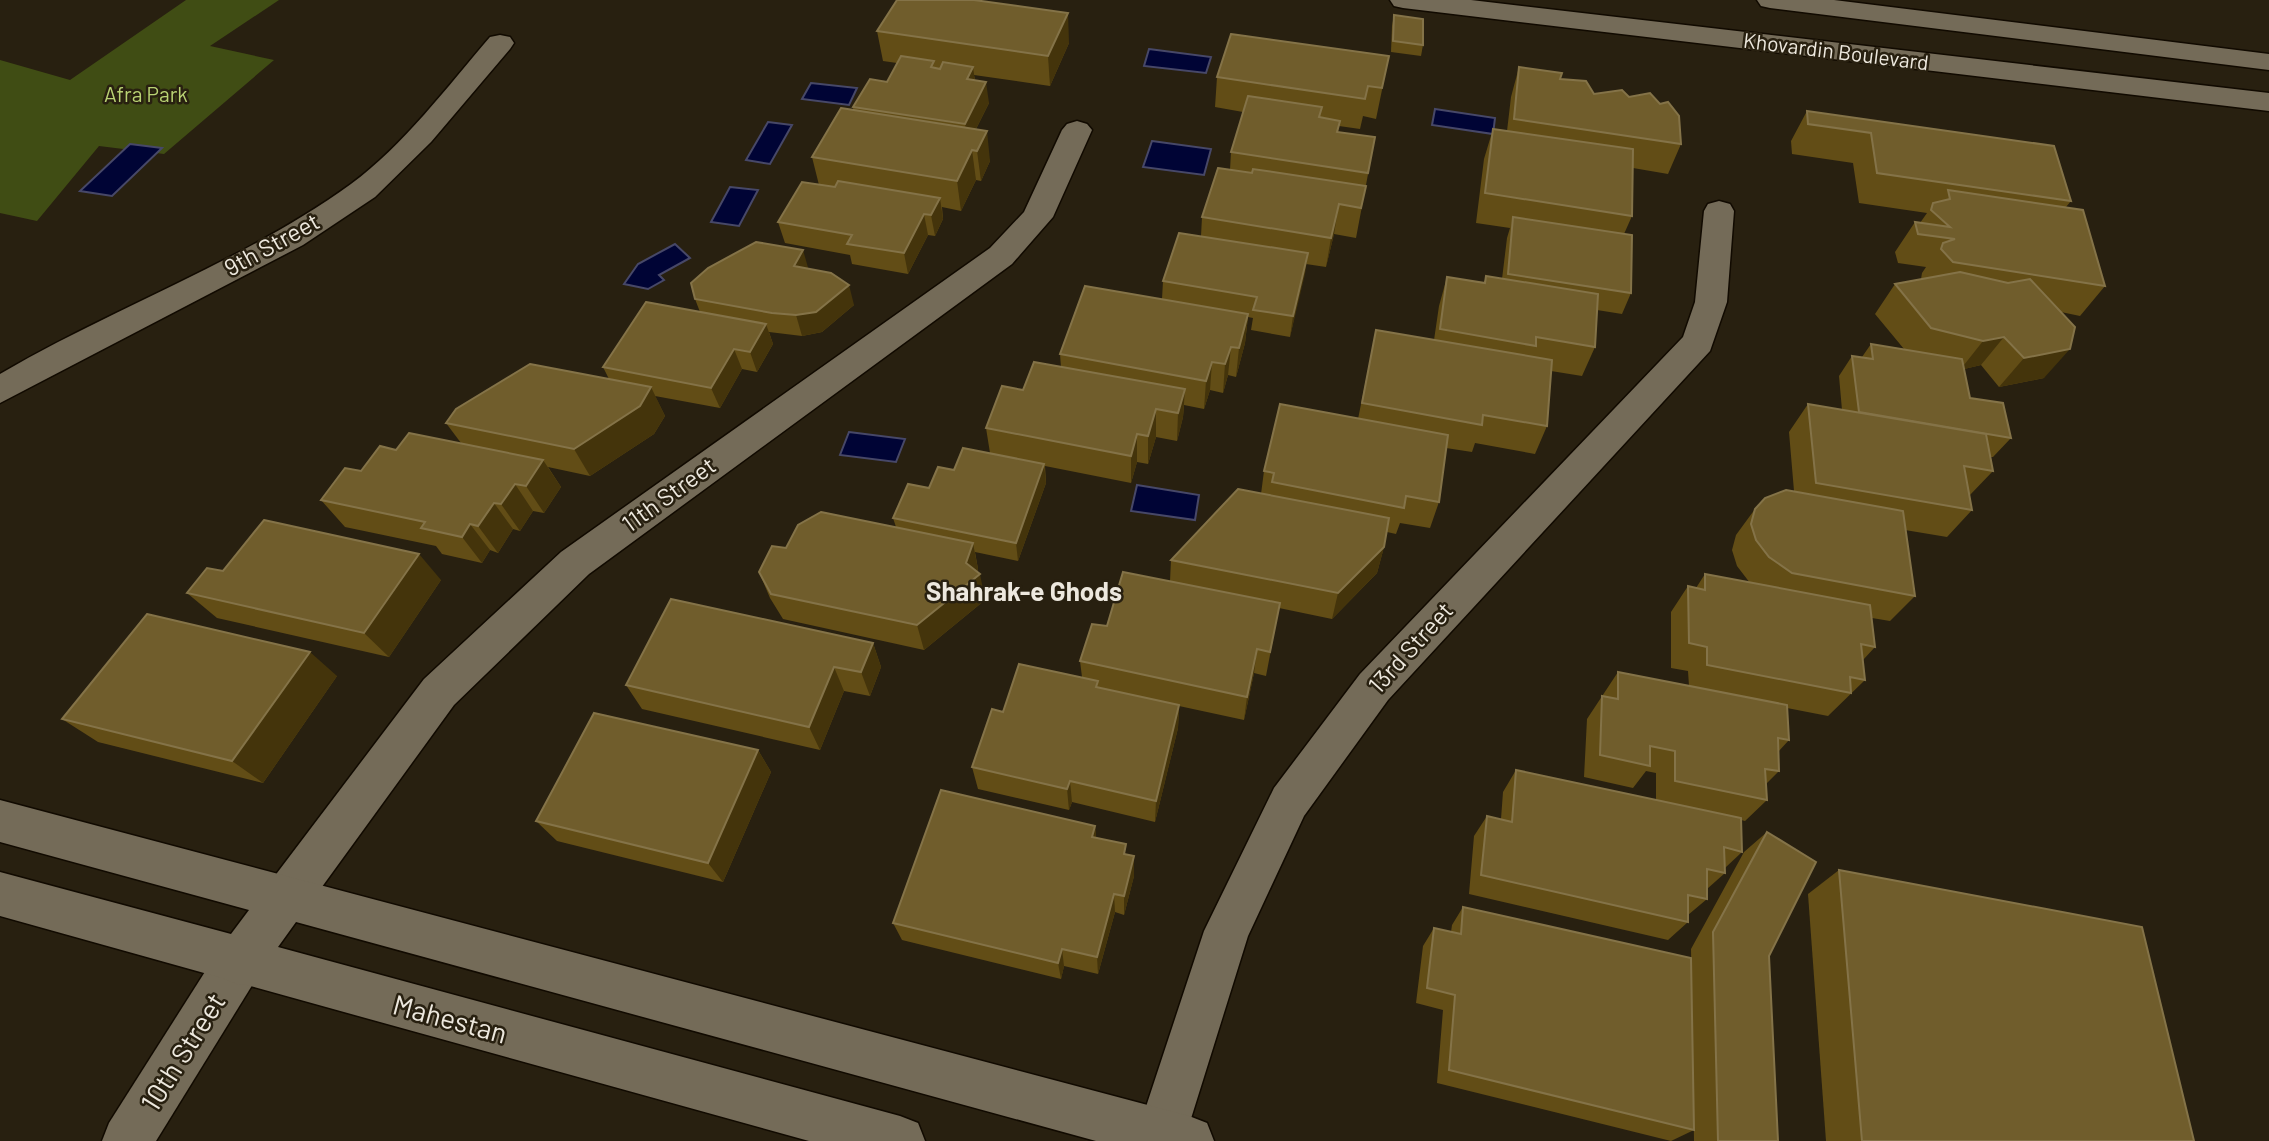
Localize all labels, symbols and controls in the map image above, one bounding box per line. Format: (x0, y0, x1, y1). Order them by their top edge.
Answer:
street label: Khovardin Boulevard (1742, 27, 1930, 74)
park label: Afra Park (104, 81, 188, 106)
street label: 9th Street (219, 206, 324, 282)
street label: 11th Street (616, 450, 721, 538)
district label: Shahrak-e Ghods (926, 575, 1122, 606)
street label: 13rd Street (1361, 595, 1458, 699)
street label: 10th Street (133, 986, 232, 1117)
street label: Mahestan (389, 986, 511, 1050)

